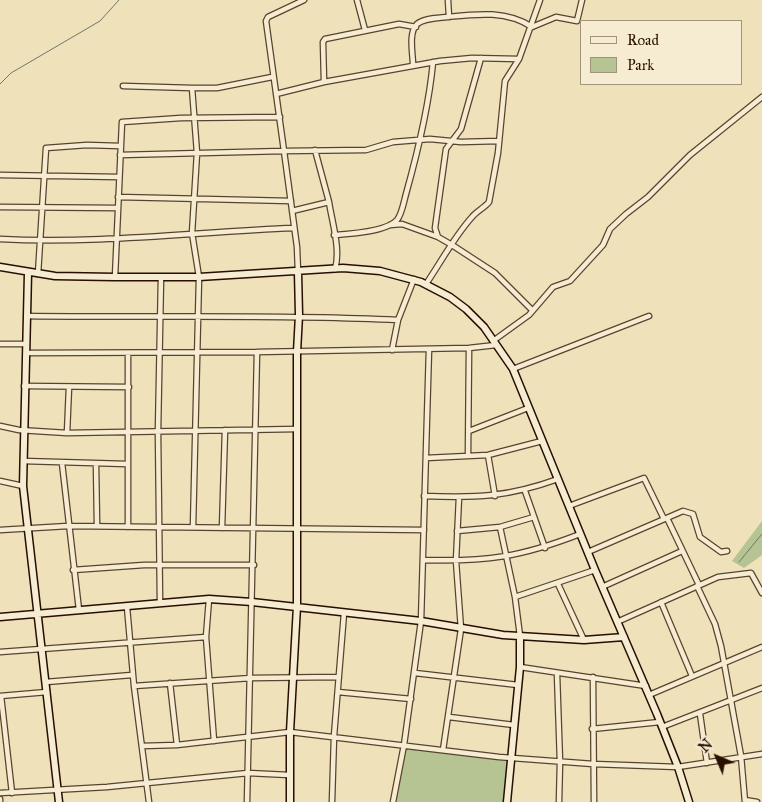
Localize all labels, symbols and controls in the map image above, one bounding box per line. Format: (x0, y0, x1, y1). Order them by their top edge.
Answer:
legend (580, 20, 742, 85)
text: Road (627, 31, 659, 49)
text: Park (627, 56, 654, 74)
north arrow (692, 732, 742, 782)
text: N (696, 736, 716, 756)

